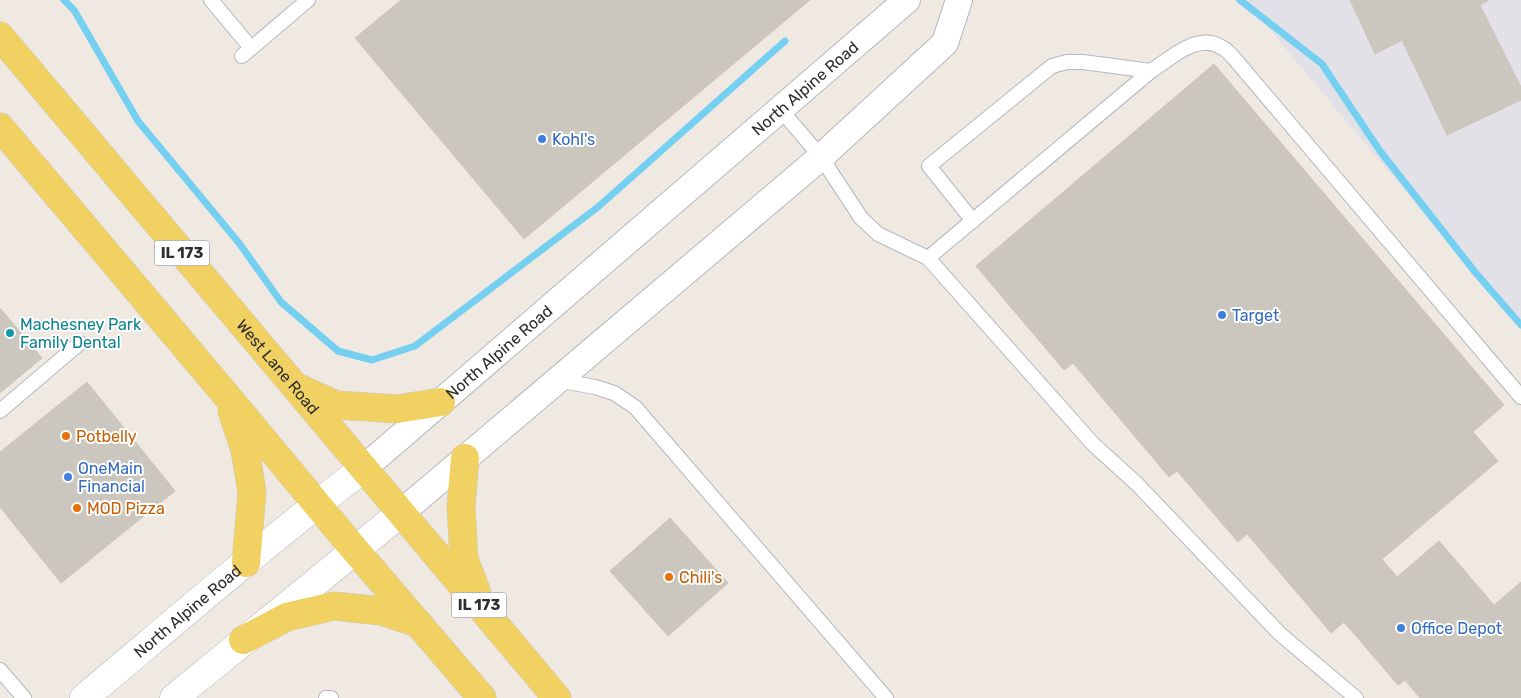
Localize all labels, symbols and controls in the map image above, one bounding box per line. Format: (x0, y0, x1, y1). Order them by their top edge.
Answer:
street label: North Alpine Road (748, 37, 862, 140)
place label: Kohl's (552, 130, 595, 149)
marker: Kohl's (536, 133, 548, 145)
road number: IL 173 (154, 240, 210, 266)
street label: North Alpine Road (442, 301, 556, 403)
place label: Target (1232, 306, 1279, 325)
marker: Target (1216, 309, 1228, 321)
place label: Machesney Park Family Dental (20, 315, 142, 352)
street label: West Lane Road (232, 316, 323, 418)
marker: Machesney Park Family Dental (4, 327, 16, 339)
place label: Potbelly (76, 427, 137, 446)
marker: Potbelly (60, 430, 72, 442)
place label: OneMain Financial (78, 459, 145, 496)
marker: OneMain Financial (62, 471, 74, 483)
place label: MOD Pizza (87, 499, 165, 518)
marker: MOD Pizza (71, 502, 83, 514)
street label: North Alpine Road (130, 561, 245, 662)
place label: Chili's (679, 568, 722, 587)
marker: Chili's (663, 571, 675, 583)
road number: IL 173 (452, 592, 506, 618)
place label: Office Depot (1411, 619, 1502, 638)
marker: Office Depot (1395, 622, 1407, 634)

